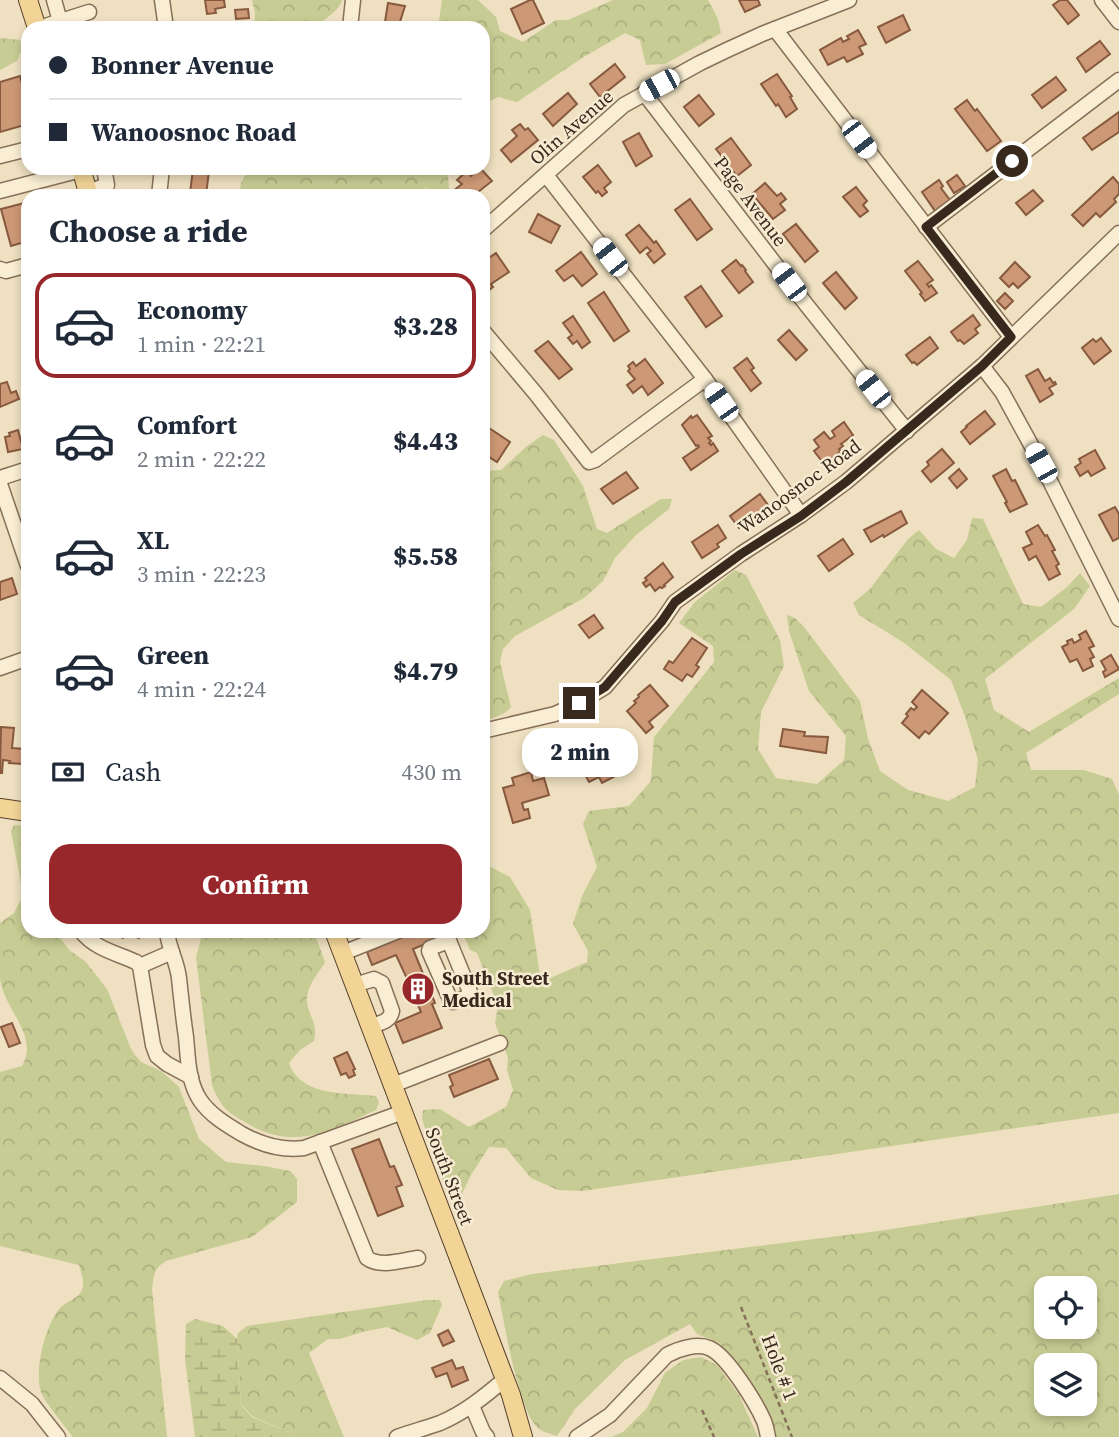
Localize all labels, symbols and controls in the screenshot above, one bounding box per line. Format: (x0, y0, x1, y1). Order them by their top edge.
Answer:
text: Bonner Avenue (91, 47, 274, 83)
car (636, 66, 683, 104)
street label: Olin Avenue (524, 83, 618, 171)
text: Wanoosnoc Road (91, 114, 296, 150)
car (838, 116, 881, 162)
route start (996, 145, 1028, 177)
street label: Page Avenue (708, 151, 794, 251)
text: Choose a ride (49, 209, 248, 253)
car (589, 234, 632, 280)
car (768, 259, 811, 305)
text: Economy (137, 292, 248, 328)
icon: car (53, 294, 116, 357)
text: $3.28 (393, 308, 458, 344)
text: 1 min · 22:21 (137, 328, 266, 360)
car (852, 366, 895, 412)
car (701, 379, 742, 425)
text: Comfort (137, 407, 237, 443)
icon: car (53, 409, 116, 472)
text: $4.43 (393, 423, 458, 459)
street label: Wanoosnoc Road (732, 432, 866, 539)
car (1022, 440, 1061, 486)
text: 2 min · 22:22 (137, 443, 266, 475)
text: XL (137, 522, 169, 558)
icon: car (53, 524, 116, 587)
text: $5.58 (393, 538, 458, 574)
text: 3 min · 22:23 (137, 558, 266, 590)
text: Green (137, 637, 209, 673)
icon: car (53, 639, 116, 702)
text: $4.79 (393, 653, 458, 689)
text: 4 min · 22:24 (137, 673, 266, 705)
route end (563, 687, 595, 719)
callout: 2 min (521, 728, 637, 776)
text: 2 min (550, 736, 610, 768)
icon: cash (49, 753, 87, 791)
text: Cash (105, 754, 161, 790)
text: 430 m (401, 756, 462, 788)
button: Confirm (49, 844, 462, 924)
place label: South Street Medical (442, 965, 549, 1013)
building icon: South Street Medical (399, 970, 437, 1008)
street label: South Street (420, 1124, 481, 1229)
map controls (1034, 1276, 1097, 1416)
button: locate (1034, 1276, 1097, 1339)
street label: Hole # 1 (756, 1330, 804, 1404)
button: layers (1034, 1353, 1097, 1416)

